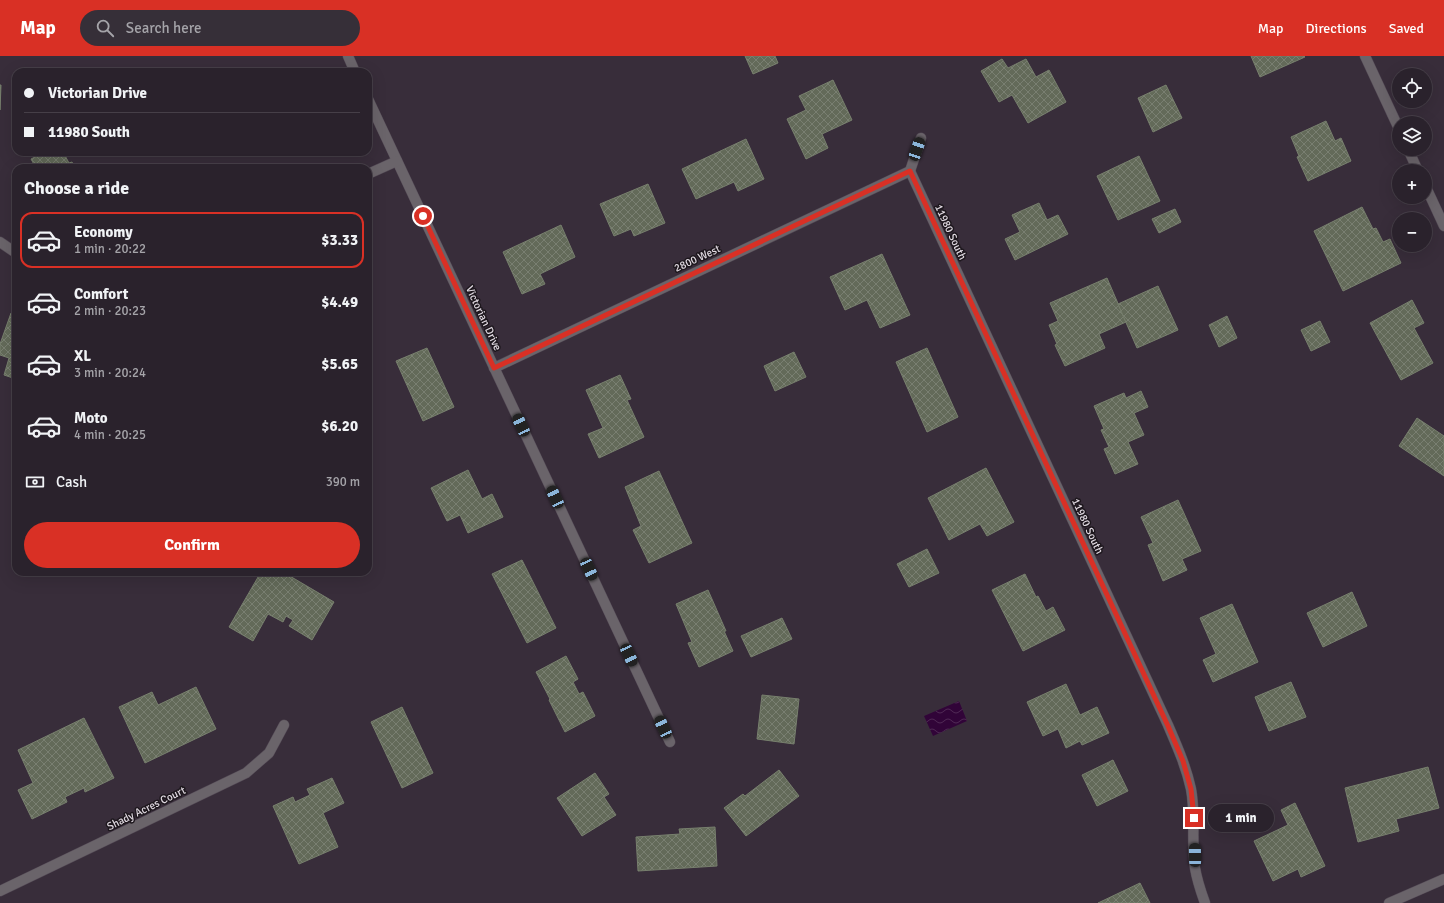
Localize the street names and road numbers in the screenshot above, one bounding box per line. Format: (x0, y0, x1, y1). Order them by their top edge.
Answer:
street label: 11980 South (932, 202, 969, 262)
street label: 2800 West (672, 242, 722, 275)
street label: Victorian Drive (463, 284, 504, 353)
street label: 11980 South (1069, 496, 1106, 556)
street label: Shady Acres Court (105, 784, 188, 833)

